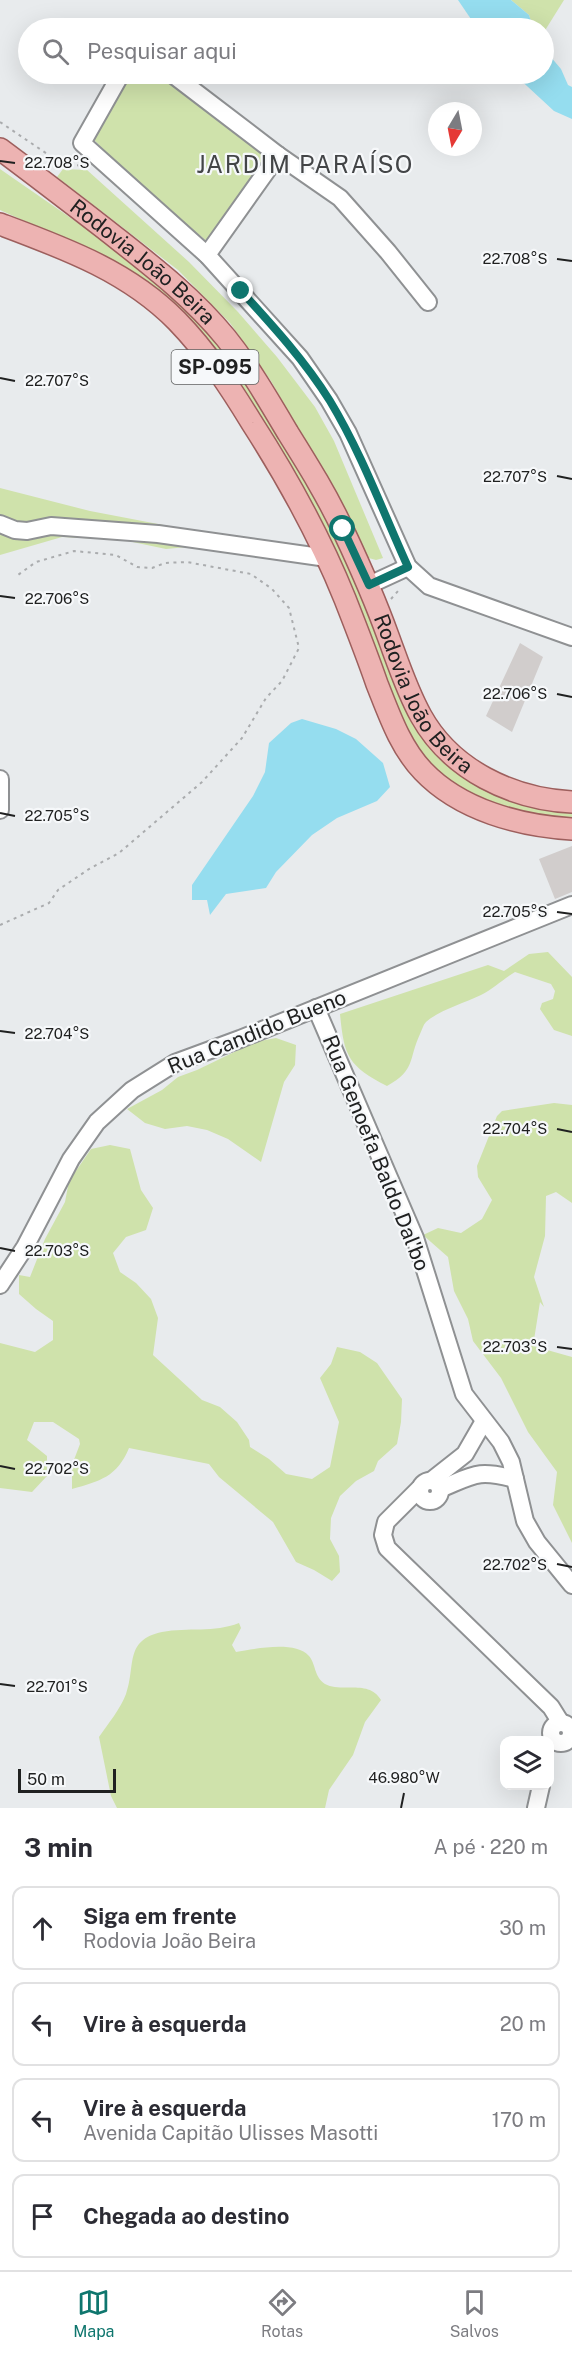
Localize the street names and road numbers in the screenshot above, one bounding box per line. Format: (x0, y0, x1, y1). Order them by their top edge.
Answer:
street label: Rodovia João Beira (65, 194, 221, 329)
road number: SP-095 (172, 350, 258, 384)
street label: Rodovia João Beira (369, 610, 478, 779)
street label: Rua Candido Bueno (164, 984, 350, 1079)
street label: Rua Genoefa Baldo Dal'bo (318, 1031, 435, 1274)

